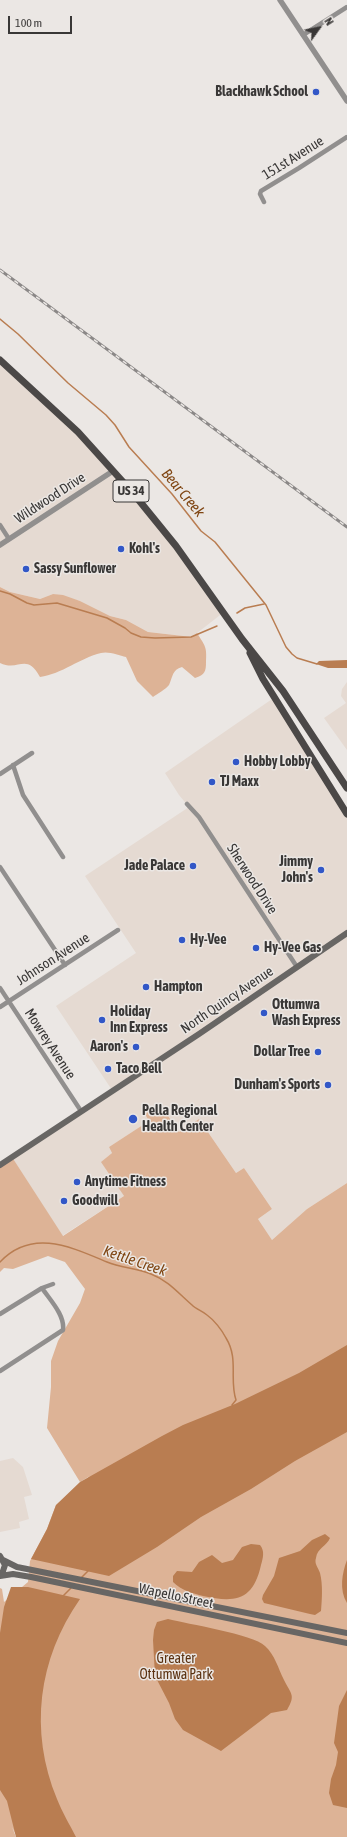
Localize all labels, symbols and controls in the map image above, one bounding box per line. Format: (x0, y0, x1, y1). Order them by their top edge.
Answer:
scale bar (10, 8, 74, 34)
north arrow (299, 8, 339, 48)
text: N (322, 15, 336, 27)
text: 100 m (15, 16, 42, 30)
place label: Blackhawk School (215, 84, 308, 100)
marker: Blackhawk School (311, 87, 321, 97)
street label: 151st Avenue (259, 132, 327, 184)
water label: Bear Creek (158, 465, 208, 521)
street label: Wildwood Drive (12, 469, 88, 527)
road number: US 34 (113, 480, 149, 502)
place label: Kohl's (129, 541, 160, 557)
marker: Kohl's (116, 544, 126, 554)
place label: Sassy Sunflower (34, 561, 116, 577)
marker: Sassy Sunflower (21, 564, 31, 574)
place label: Hobby Lobby (244, 754, 310, 770)
marker: Hobby Lobby (231, 757, 241, 767)
place label: TJ Maxx (220, 774, 259, 790)
marker: TJ Maxx (207, 777, 217, 787)
street label: Sherwood Drive (223, 841, 281, 917)
place label: Jimmy John's (279, 854, 313, 886)
place label: Jade Palace (124, 858, 185, 874)
marker: Jade Palace (188, 861, 198, 871)
marker: Jimmy John's (316, 865, 326, 875)
street label: Johnson Avenue (13, 929, 93, 989)
place label: Hy-Vee (190, 932, 226, 948)
marker: Hy-Vee (177, 935, 187, 945)
place label: Hy-Vee Gas (264, 940, 321, 956)
marker: Hy-Vee Gas (251, 943, 261, 953)
street label: North Quincy Avenue (177, 963, 277, 1037)
place label: Hampton (154, 979, 203, 995)
marker: Hampton (141, 982, 151, 992)
place label: Ottumwa Wash Express (272, 997, 341, 1030)
place label: Holiday Inn Express (110, 1004, 168, 1036)
street label: Mowrey Avenue (21, 1005, 79, 1083)
marker: Ottumwa Wash Express (259, 1008, 269, 1018)
marker: Holiday Inn Express (97, 1015, 107, 1025)
place label: Aaron's (90, 1039, 128, 1055)
marker: Aaron's (131, 1042, 141, 1052)
place label: Dollar Tree (254, 1044, 310, 1060)
marker: Dollar Tree (313, 1047, 323, 1057)
place label: Taco Bell (116, 1061, 162, 1077)
marker: Taco Bell (103, 1064, 113, 1074)
place label: Dunham's Sports (234, 1077, 320, 1093)
marker: Dunham's Sports (323, 1080, 333, 1090)
place label: Pella Regional Health Center (142, 1103, 217, 1136)
marker: Pella Regional Health Center (127, 1113, 139, 1125)
place label: Anytime Fitness (85, 1174, 166, 1190)
marker: Anytime Fitness (72, 1177, 82, 1187)
place label: Goodwill (72, 1193, 118, 1209)
marker: Goodwill (59, 1196, 69, 1206)
water label: Kettle Creek (101, 1242, 169, 1280)
street label: Wapello Street (137, 1580, 215, 1612)
park label: Greater Ottumwa Park (139, 1651, 213, 1684)

